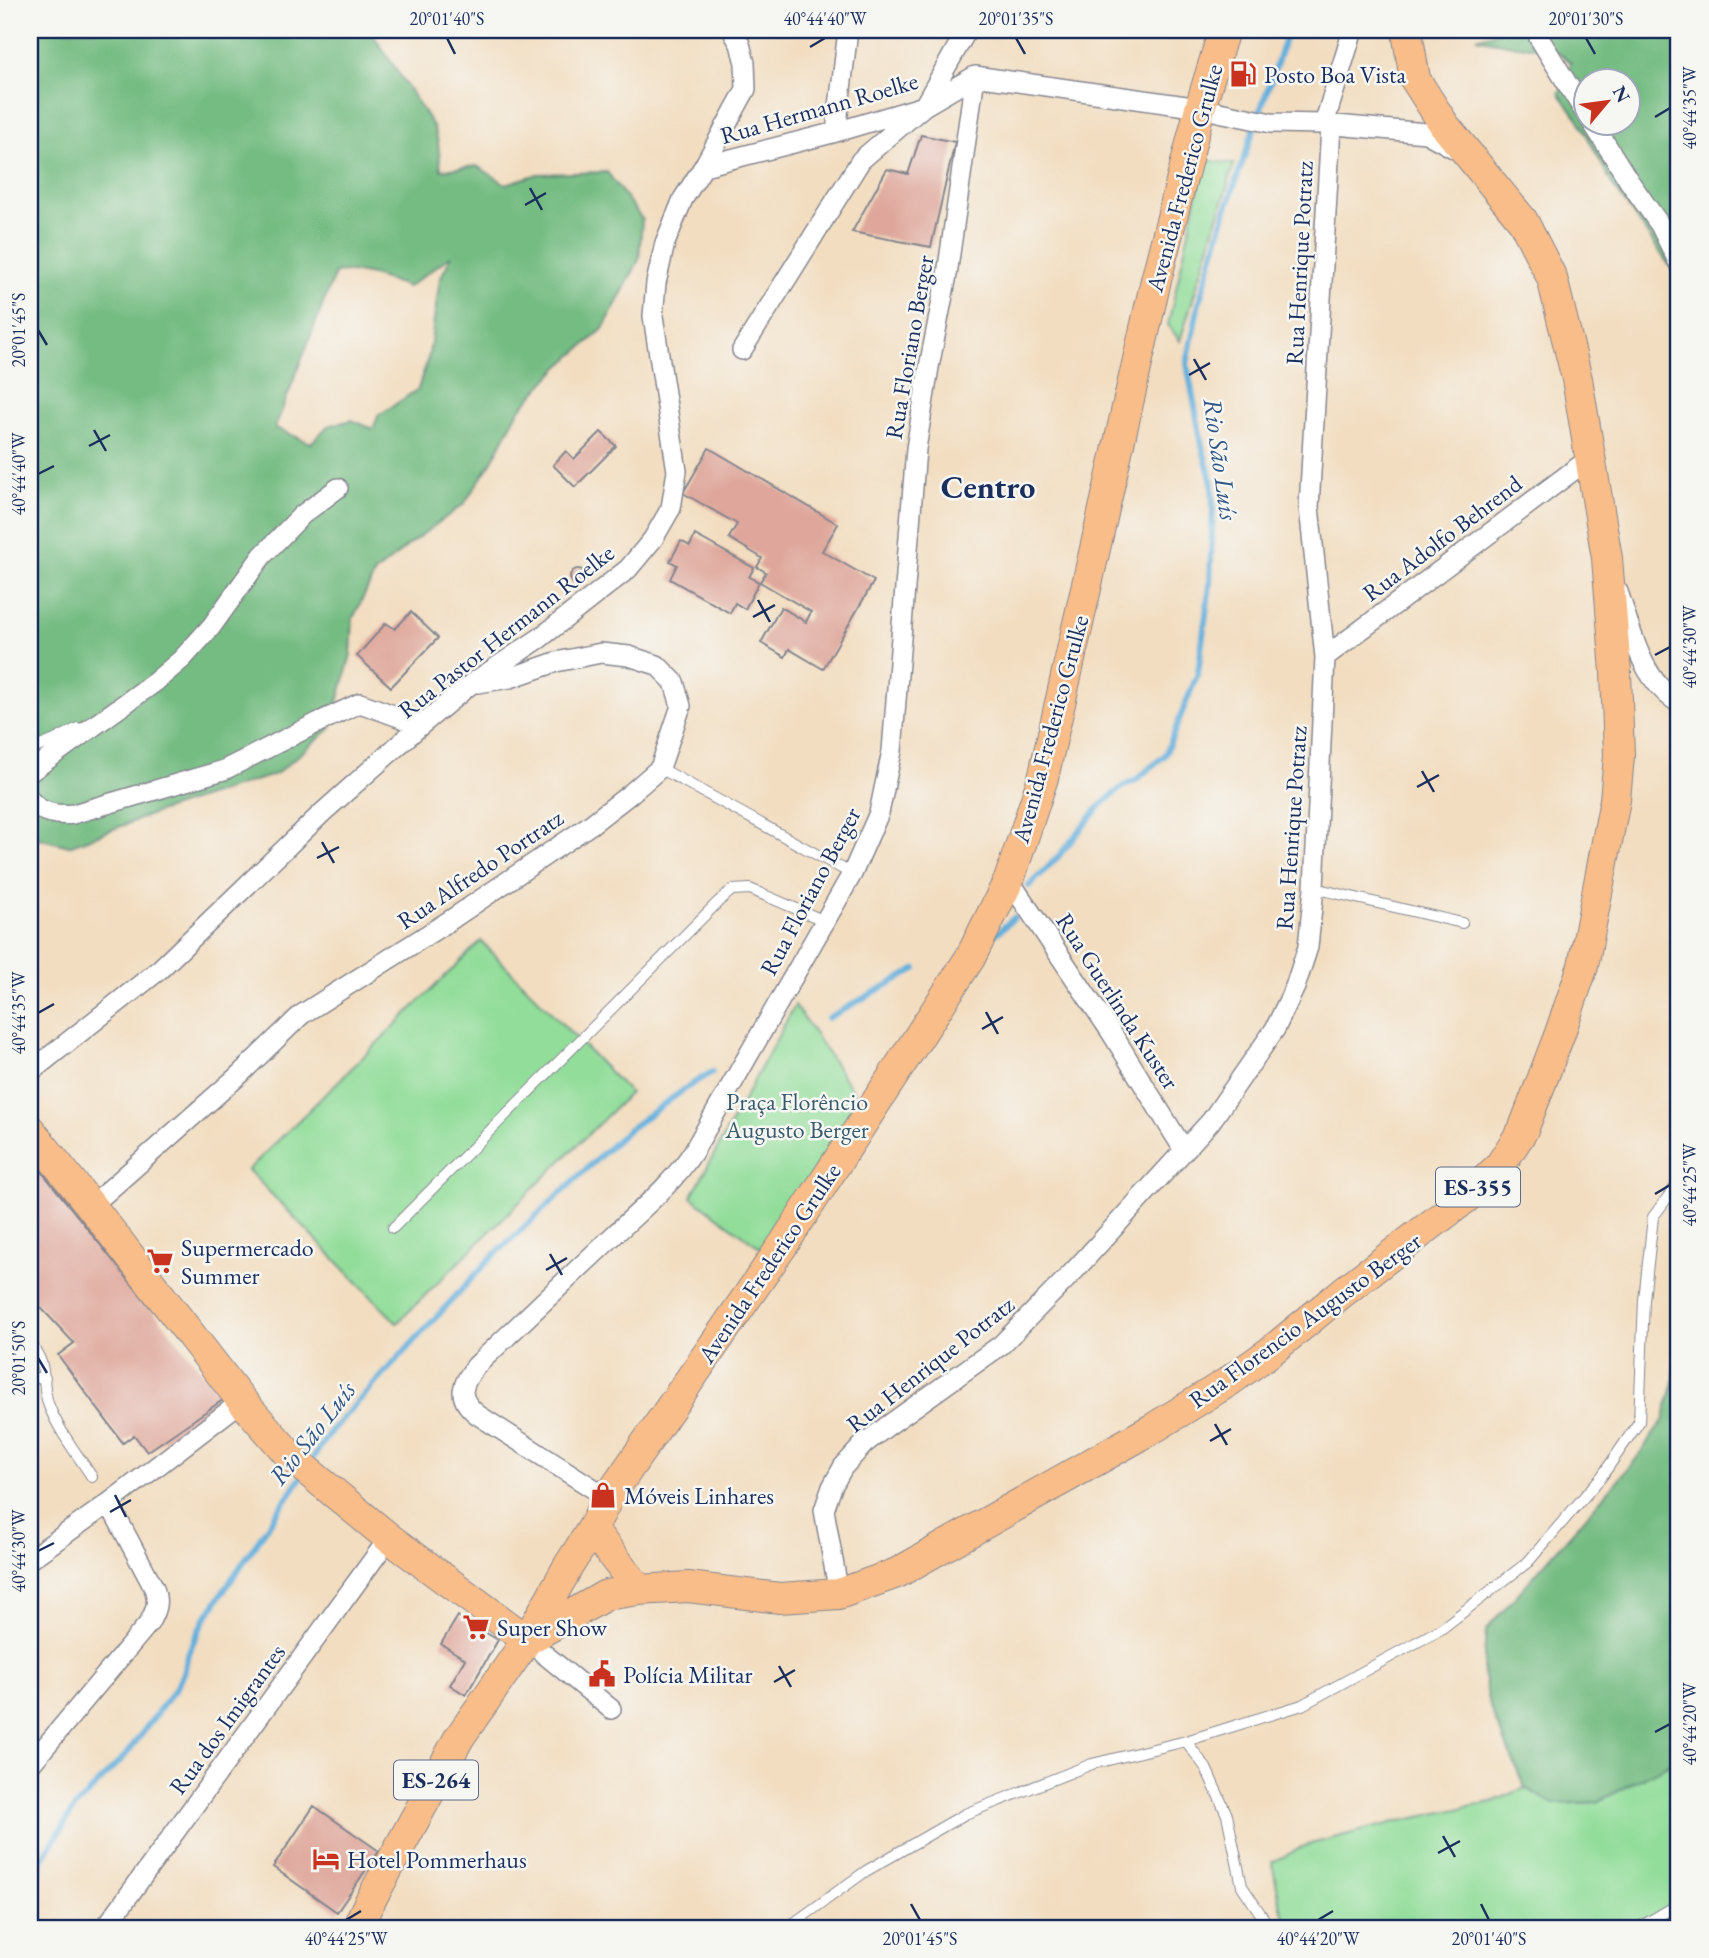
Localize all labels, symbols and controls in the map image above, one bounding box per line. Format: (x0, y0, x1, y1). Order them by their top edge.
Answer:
text: 20°01'40"S (410, 7, 484, 30)
text: 40°44'40"W (783, 7, 867, 30)
text: 20°01'35"S (979, 7, 1053, 30)
text: 20°01'30"S (1549, 7, 1623, 30)
fuel station icon: Posto Boa Vista (1228, 59, 1258, 89)
place label: Posto Boa Vista (1264, 59, 1407, 90)
street label: Avenida Frederico Grulke (1138, 61, 1229, 296)
street label: Rua Hermann Roelke (717, 65, 921, 151)
north arrow (1572, 66, 1642, 136)
text: 40°44'35"W (1678, 66, 1701, 150)
text: N (1607, 81, 1636, 107)
street label: Rua Henrique Potratz (1278, 160, 1320, 366)
street label: Rua Floriano Berger (878, 253, 940, 441)
text: 20°01'45"S (7, 293, 30, 367)
water label: Rio São Luís (1196, 396, 1247, 523)
text: 40°44'40"W (7, 432, 30, 516)
district label: Centro (941, 466, 1035, 508)
street label: Rua Adolfo Behrend (1356, 467, 1529, 608)
street label: Rua Pastor Hermann Roelke (392, 537, 620, 725)
text: 40°44'30"W (1678, 605, 1701, 689)
street label: Avenida Frederico Grulke (1004, 612, 1095, 847)
street label: Rua Henrique Potratz (1268, 725, 1314, 931)
street label: Rua Alfredo Portratz (391, 802, 569, 936)
street label: Rua Floriano Berger (753, 802, 867, 980)
street label: Rua Guerlinda Kuster (1049, 907, 1187, 1095)
text: 40°44'35"W (7, 971, 30, 1055)
park label: Praça Florêncio Augusto Berger (724, 1086, 869, 1145)
text: 40°44'25"W (1678, 1143, 1701, 1227)
street label: Avenida Frederico Grulke (690, 1157, 847, 1370)
road number: ES-355 (1436, 1168, 1520, 1206)
street label: Rua Florencio Augusto Berger (1183, 1225, 1427, 1415)
place label: Supermercado Summer (181, 1232, 314, 1291)
supermarket icon: Supermercado Summer (145, 1246, 175, 1276)
street label: Rua Henrique Potratz (840, 1289, 1020, 1439)
text: 20°01'50"S (7, 1321, 30, 1395)
water label: Rio São Luís (261, 1373, 364, 1492)
shop icon: Móveis Linhares (588, 1480, 618, 1510)
place label: Móveis Linhares (624, 1480, 774, 1511)
text: 40°44'30"W (7, 1509, 30, 1593)
supermarket icon: Super Show (461, 1612, 491, 1642)
place label: Super Show (497, 1612, 607, 1643)
street label: Rua dos Imigrantes (162, 1638, 292, 1800)
public building icon: Polícia Militar (587, 1659, 617, 1689)
place label: Polícia Militar (623, 1659, 753, 1690)
text: 40°44'20"W (1678, 1682, 1701, 1766)
road number: ES-264 (394, 1760, 478, 1800)
hotel icon: Hotel Pommerhaus (311, 1844, 341, 1874)
place label: Hotel Pommerhaus (347, 1844, 527, 1875)
text: 40°44'25"W (304, 1927, 388, 1950)
text: 20°01'45"S (883, 1927, 957, 1950)
text: 40°44'20"W (1276, 1927, 1360, 1950)
text: 20°01'40"S (1452, 1927, 1526, 1950)

